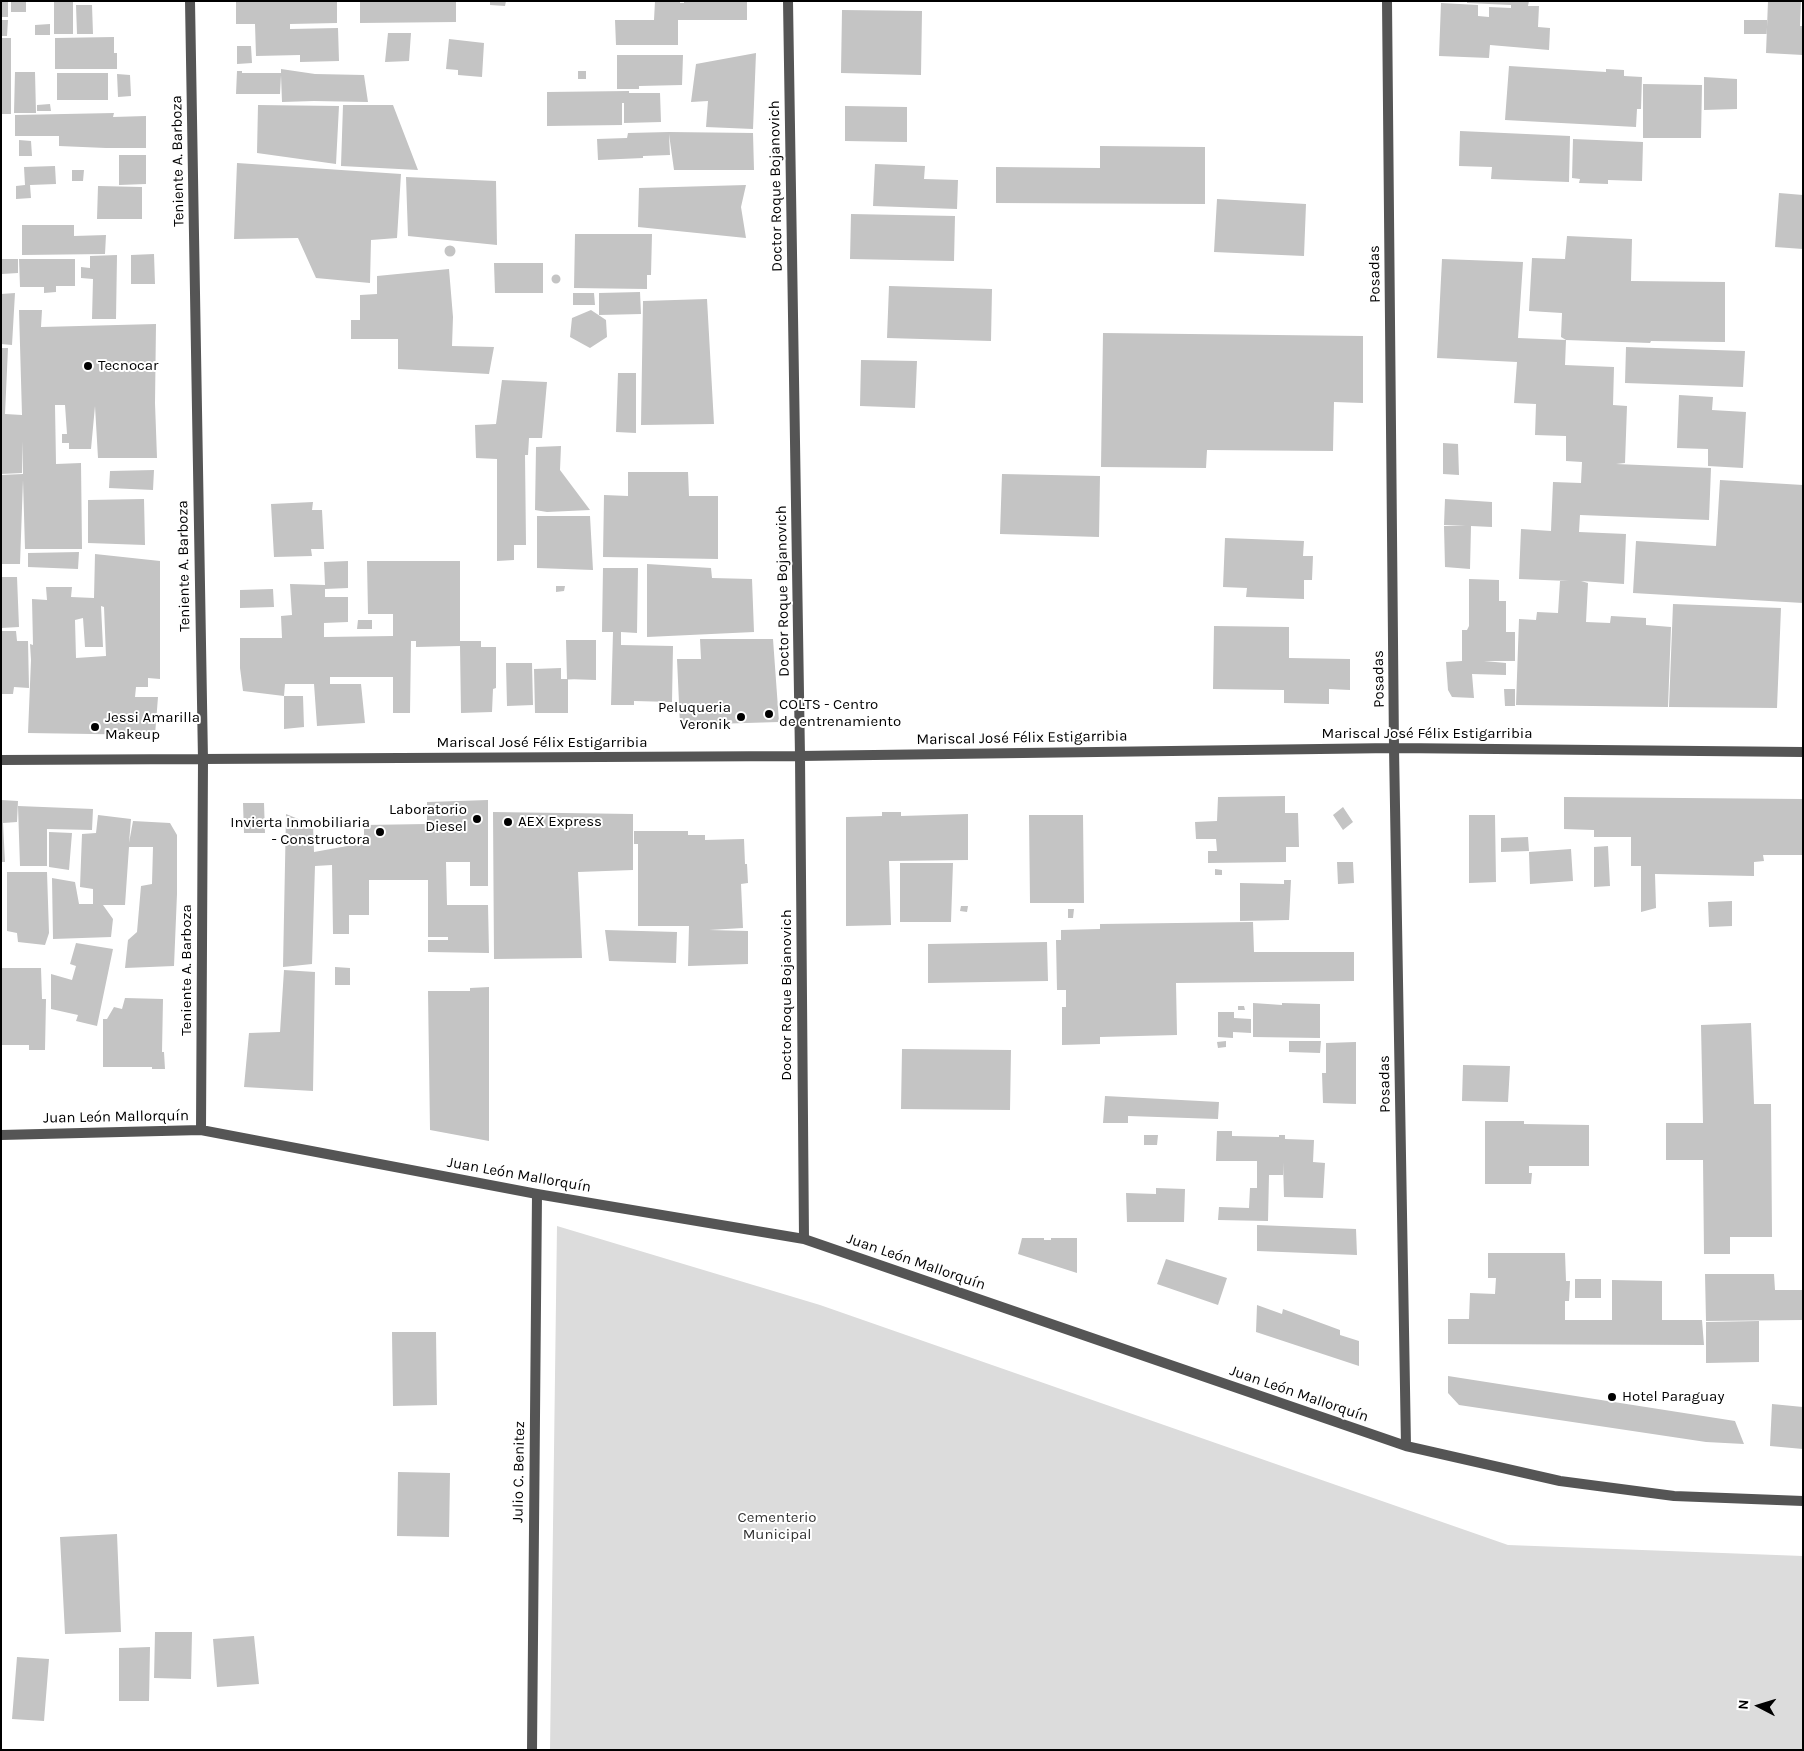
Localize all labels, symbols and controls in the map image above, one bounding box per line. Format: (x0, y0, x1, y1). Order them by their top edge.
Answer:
street label: Teniente A. Barboza (168, 95, 188, 227)
street label: Doctor Roque Bojanovich (766, 100, 786, 272)
street label: Posadas (1365, 245, 1385, 303)
place label: Tecnocar (98, 357, 158, 375)
marker: Tecnocar (82, 360, 94, 372)
street label: Teniente A. Barboza (174, 500, 194, 632)
street label: Doctor Roque Bojanovich (773, 505, 793, 677)
street label: Posadas (1369, 650, 1389, 708)
place label: COLTS - Centro de entrenamiento (779, 696, 901, 731)
place label: Peluqueria Veronik (658, 699, 731, 734)
marker: COLTS - Centro de entrenamiento (763, 708, 775, 720)
place label: Jessi Amarilla Makeup (105, 709, 200, 744)
marker: Peluqueria Veronik (735, 711, 747, 723)
marker: Jessi Amarilla Makeup (89, 721, 101, 733)
street label: Mariscal José Félix Estigarribia (1321, 725, 1533, 743)
street label: Mariscal José Félix Estigarribia (916, 727, 1128, 749)
street label: Mariscal José Félix Estigarribia (436, 734, 648, 752)
place label: Laboratorio Diesel (389, 801, 467, 836)
marker: Laboratorio Diesel (471, 813, 483, 825)
place label: AEX Express (518, 813, 602, 831)
place label: Invierta Inmobiliaria - Constructora (230, 814, 370, 849)
marker: AEX Express (502, 816, 514, 828)
marker: Invierta Inmobiliaria - Constructora (374, 826, 386, 838)
street label: Teniente A. Barboza (178, 904, 196, 1036)
street label: Doctor Roque Bojanovich (778, 909, 796, 1081)
street label: Posadas (1375, 1055, 1395, 1113)
street label: Juan León Mallorquín (43, 1107, 189, 1127)
street label: Juan León Mallorquín (446, 1153, 592, 1197)
street label: Juan León Mallorquín (844, 1230, 988, 1294)
street label: Juan León Mallorquín (1227, 1362, 1371, 1426)
place label: Hotel Paraguay (1622, 1388, 1724, 1406)
marker: Hotel Paraguay (1606, 1391, 1618, 1403)
street label: Julio C. Benitez (509, 1421, 529, 1523)
park label: Cementerio Municipal (737, 1509, 817, 1544)
north arrow (1734, 1681, 1784, 1731)
text: N (1735, 1699, 1752, 1710)

